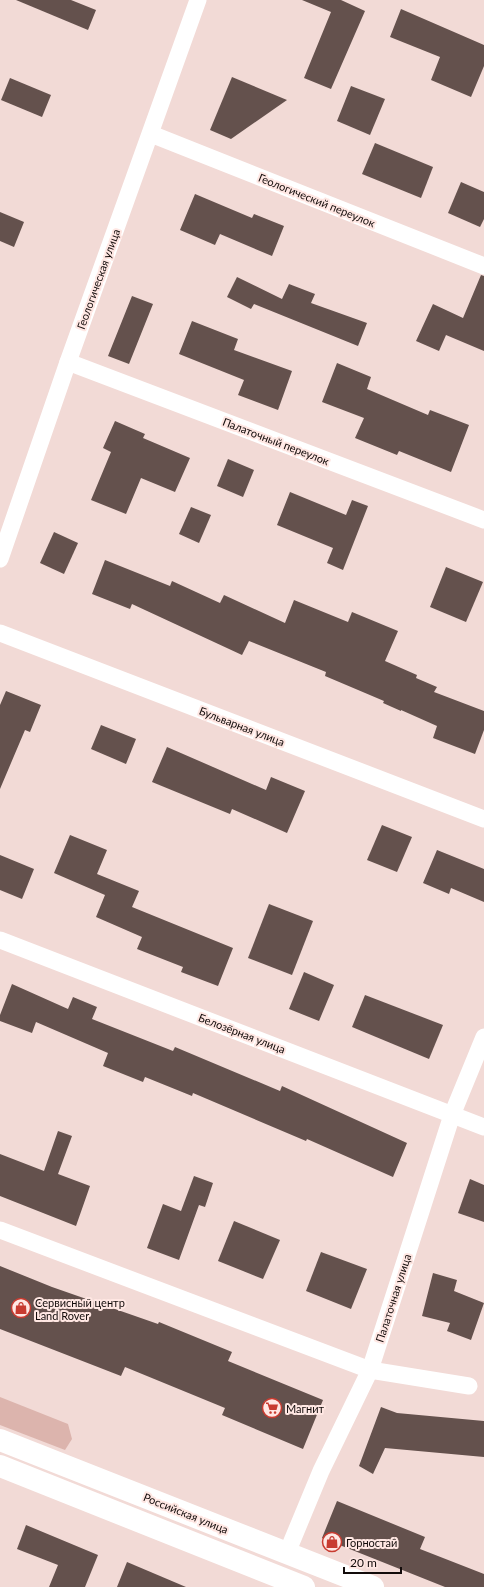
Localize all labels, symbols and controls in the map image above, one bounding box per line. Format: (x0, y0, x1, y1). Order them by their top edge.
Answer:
street label: Геологический переулок (257, 171, 378, 229)
street label: Геологическая улица (74, 227, 122, 331)
street label: Палаточный переулок (221, 415, 331, 467)
street label: Бульварная улица (197, 704, 287, 748)
street label: Белозёрная улица (197, 1010, 287, 1056)
street label: Палаточная улица (373, 1252, 413, 1344)
place label: Сервисный центр Land Rover (35, 1296, 125, 1322)
shop icon: Сервисный центр Land Rover (10, 1297, 32, 1319)
supermarket icon: Магнит (261, 1397, 283, 1419)
place label: Магнит (286, 1402, 325, 1415)
street label: Российская улица (142, 1490, 230, 1536)
shop icon: Горностай (321, 1531, 343, 1553)
place label: Горностай (346, 1536, 397, 1549)
scale bar (344, 1549, 401, 1575)
text: 20 m (350, 1555, 377, 1570)

